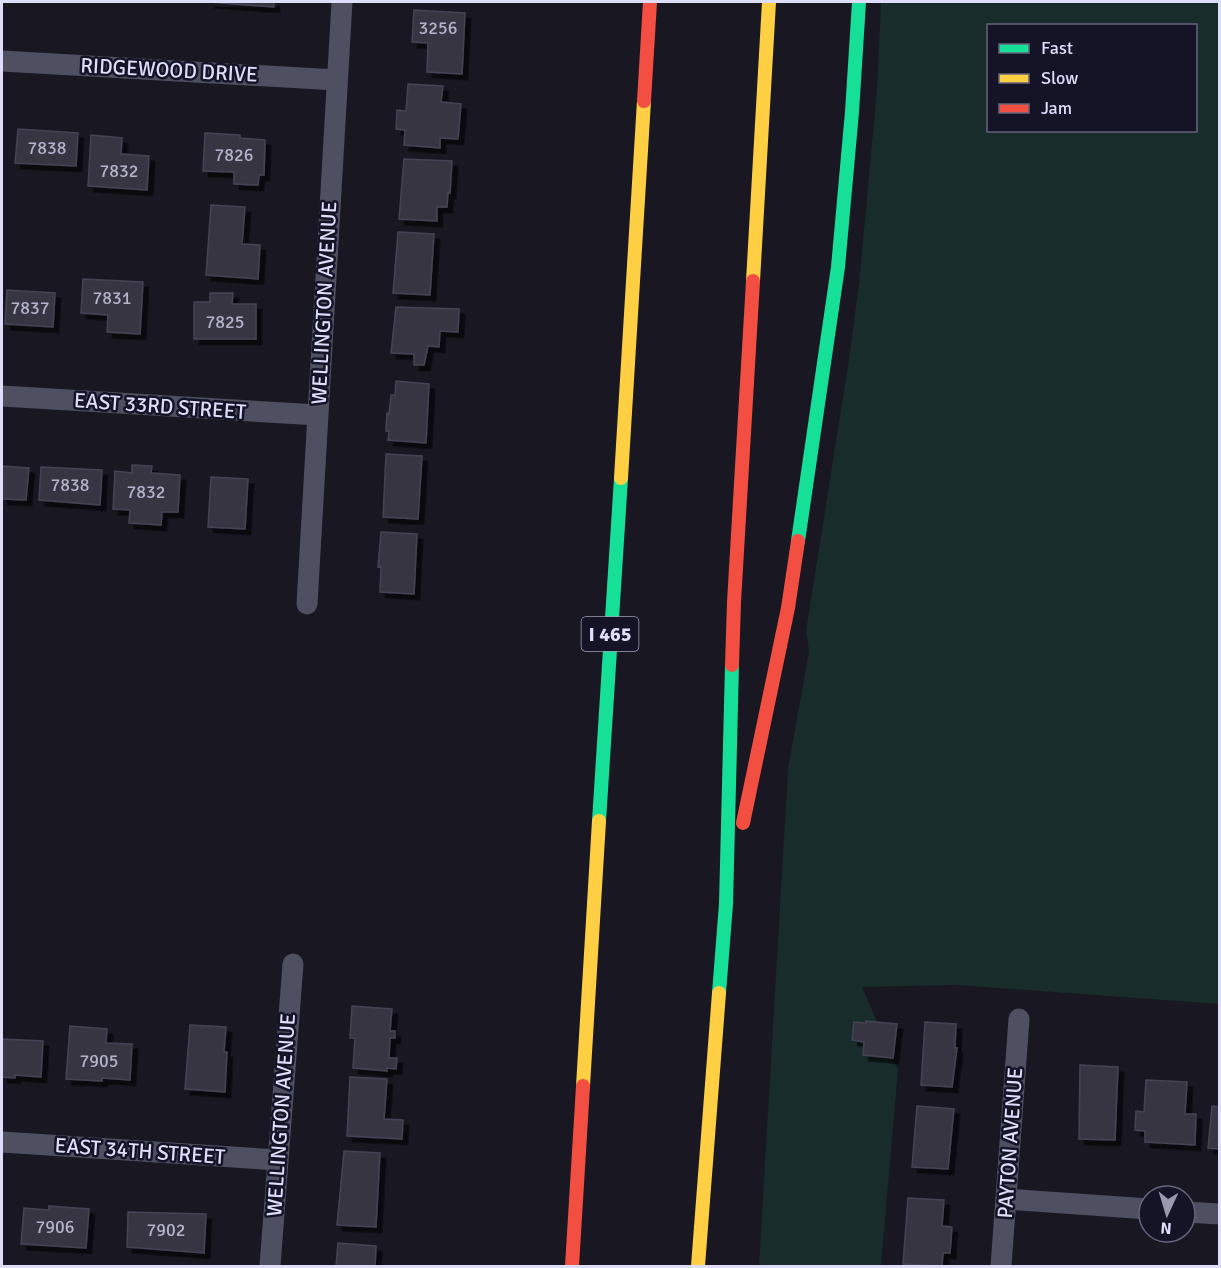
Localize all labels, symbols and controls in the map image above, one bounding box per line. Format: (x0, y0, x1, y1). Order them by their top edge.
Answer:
house number: 3256 (419, 17, 457, 39)
legend (987, 24, 1197, 132)
text: Fast (1041, 37, 1073, 59)
street label: RIDGEWOOD DRIVE (80, 52, 258, 88)
text: Slow (1041, 67, 1078, 89)
text: Jam (1041, 97, 1072, 119)
house number: 7838 (28, 137, 66, 159)
house number: 7826 (215, 144, 253, 166)
house number: 7832 (100, 160, 138, 182)
street label: WELLINGTON AVENUE (306, 201, 342, 405)
house number: 7831 (93, 287, 131, 309)
house number: 7837 (11, 297, 49, 319)
house number: 7825 (206, 311, 244, 333)
street label: EAST 33RD STREET (73, 387, 248, 425)
house number: 7838 (51, 474, 89, 496)
house number: 7832 (127, 481, 165, 503)
road number: I 465 (582, 617, 638, 651)
street label: WELLINGTON AVENUE (261, 1013, 301, 1217)
house number: 7905 (80, 1050, 118, 1072)
street label: PAYTON AVENUE (992, 1067, 1028, 1219)
street label: EAST 34TH STREET (54, 1132, 227, 1170)
north arrow (1137, 1184, 1197, 1244)
house number: 7906 (36, 1216, 74, 1238)
text: N (1160, 1218, 1172, 1238)
house number: 7902 (147, 1219, 185, 1241)

